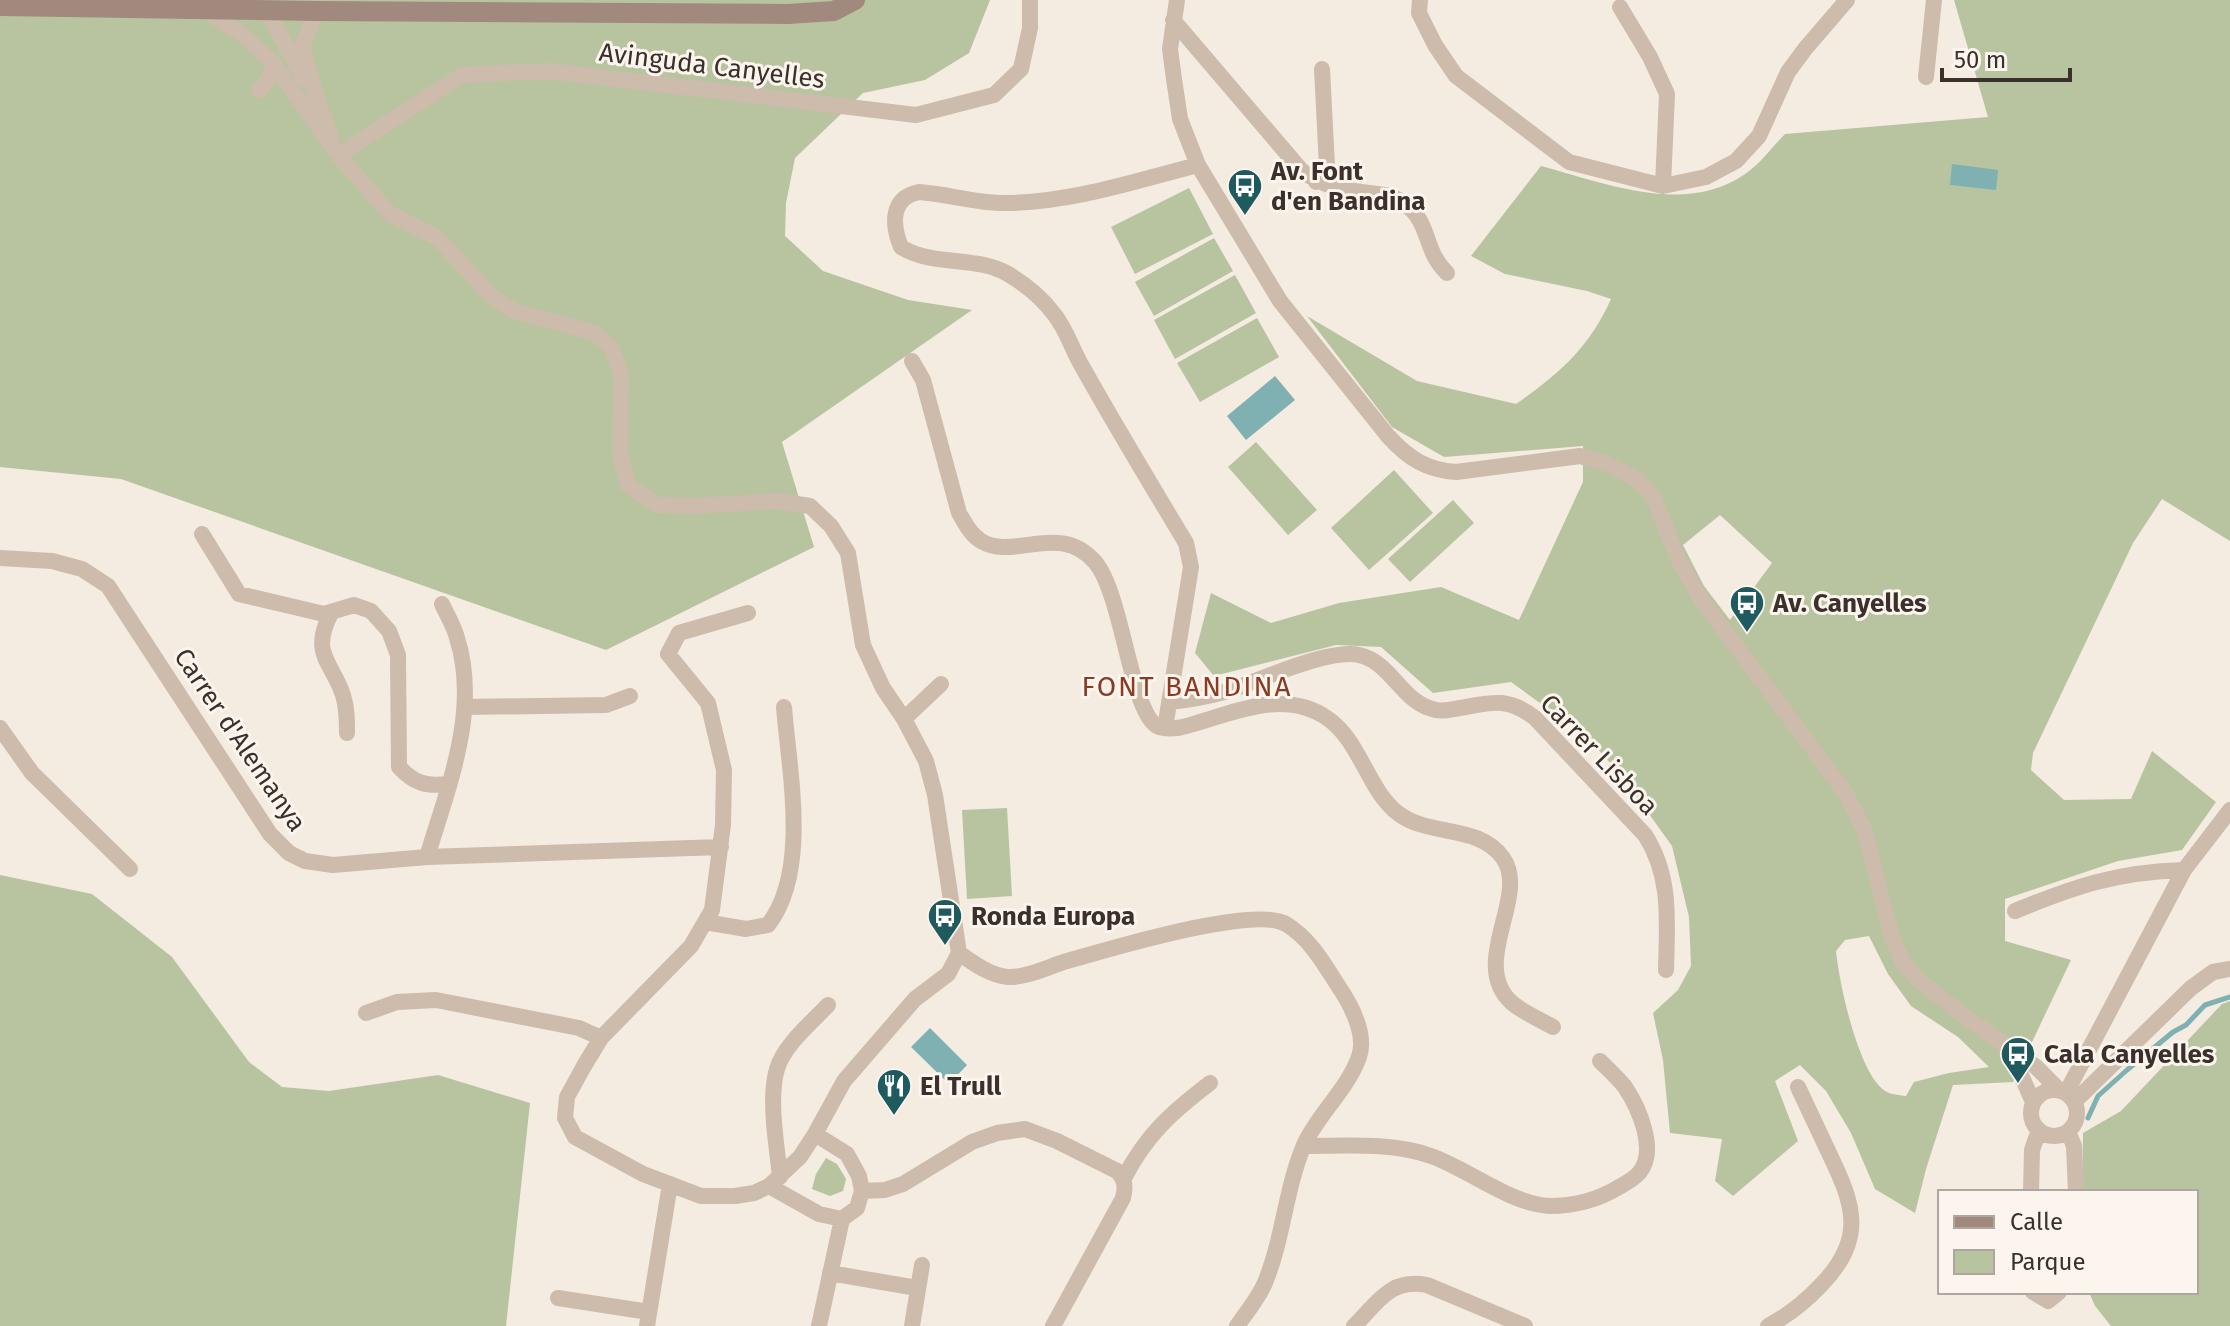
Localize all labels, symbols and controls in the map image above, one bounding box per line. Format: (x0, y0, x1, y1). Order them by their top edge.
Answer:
scale bar (1942, 32, 2070, 82)
street label: Avinguda Canyelles (597, 37, 827, 95)
text: 50 m (1954, 46, 2006, 74)
place label: Av. Font d'en Bandina (1270, 156, 1426, 217)
bus stop icon: Av. Font d'en Bandina (1226, 167, 1264, 217)
bus stop icon: Av. Canyelles (1728, 584, 1766, 634)
place label: Av. Canyelles (1772, 588, 1927, 619)
street label: Carrer d'Alemanya (167, 643, 313, 837)
district label: FONT BANDINA (1081, 670, 1293, 703)
street label: Carrer Lisboa (1534, 688, 1664, 822)
bus stop icon: Ronda Europa (926, 897, 964, 947)
place label: Ronda Europa (971, 901, 1135, 932)
bus stop icon: Cala Canyelles (1999, 1035, 2037, 1085)
place label: Cala Canyelles (2044, 1039, 2215, 1070)
restaurant icon: El Trull (875, 1067, 913, 1117)
place label: El Trull (920, 1071, 1002, 1102)
legend (1938, 1190, 2198, 1294)
text: Calle (2010, 1208, 2063, 1236)
text: Parque (2010, 1248, 2086, 1276)

